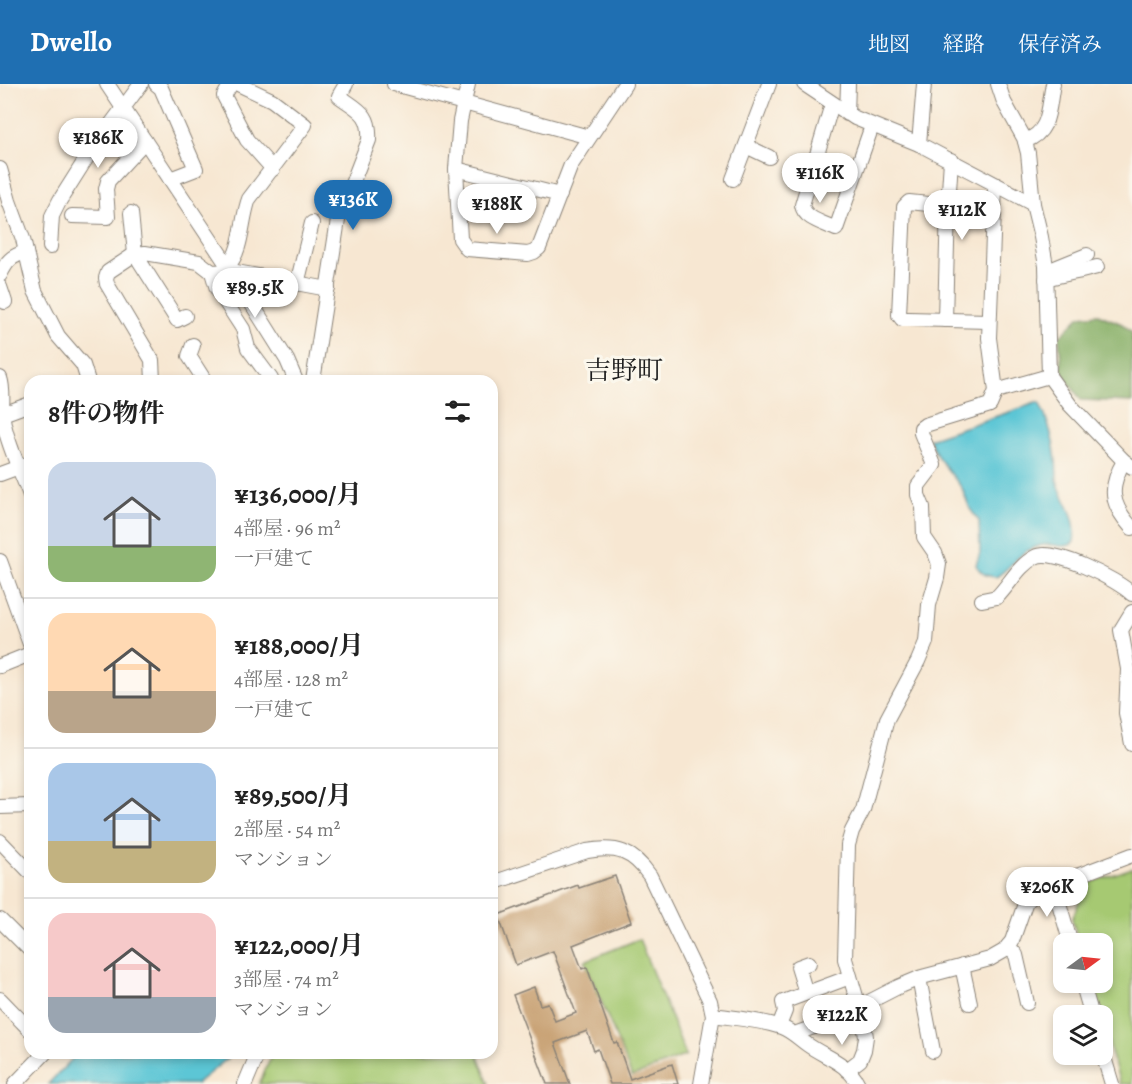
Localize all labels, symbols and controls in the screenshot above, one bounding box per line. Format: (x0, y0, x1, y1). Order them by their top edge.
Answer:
text: Dwello (30, 23, 112, 61)
text: 地図 (868, 30, 910, 58)
text: 経路 (943, 30, 985, 58)
text: 保存済み (1018, 30, 1102, 58)
pin: ¥186K (56, 118, 140, 169)
text: ¥186K (73, 124, 123, 151)
pin: ¥116K (778, 153, 862, 204)
text: ¥116K (796, 159, 844, 186)
pin: ¥136K (311, 180, 395, 231)
pin: ¥188K (455, 184, 539, 235)
text: ¥136K (328, 186, 378, 213)
text: ¥188K (472, 190, 522, 217)
pin: ¥112K (920, 190, 1004, 241)
text: ¥112K (938, 196, 986, 223)
pin: ¥89.5K (206, 268, 304, 319)
text: ¥89.5K (226, 274, 284, 301)
district label: 吉野町 (585, 353, 663, 388)
icon: filters (441, 395, 474, 428)
text: 8件の物件 (48, 396, 164, 431)
text: ¥136,000/月 (234, 477, 362, 512)
icon: home (96, 486, 168, 558)
text: 4部屋 · 96 m² (234, 515, 340, 542)
text: 一戸建て (234, 545, 314, 572)
text: ¥188,000/月 (234, 628, 364, 663)
icon: home (96, 637, 168, 709)
text: 4部屋 · 128 m² (234, 666, 348, 693)
text: 一戸建て (234, 696, 314, 723)
text: ¥89,500/月 (234, 778, 352, 813)
icon: home (96, 787, 168, 859)
text: 2部屋 · 54 m² (234, 816, 340, 843)
text: マンション (234, 846, 333, 873)
pin: ¥206K (1005, 867, 1089, 918)
text: ¥206K (1020, 873, 1074, 900)
text: ¥122,000/月 (234, 928, 364, 963)
north arrow (1053, 933, 1113, 993)
map controls (1053, 933, 1113, 1065)
icon: home (96, 937, 168, 1009)
text: 3部屋 · 74 m² (234, 966, 339, 993)
pin: ¥122K (800, 995, 884, 1046)
text: マンション (234, 996, 333, 1023)
text: ¥122K (816, 1001, 868, 1028)
button: layers (1053, 1005, 1113, 1065)

